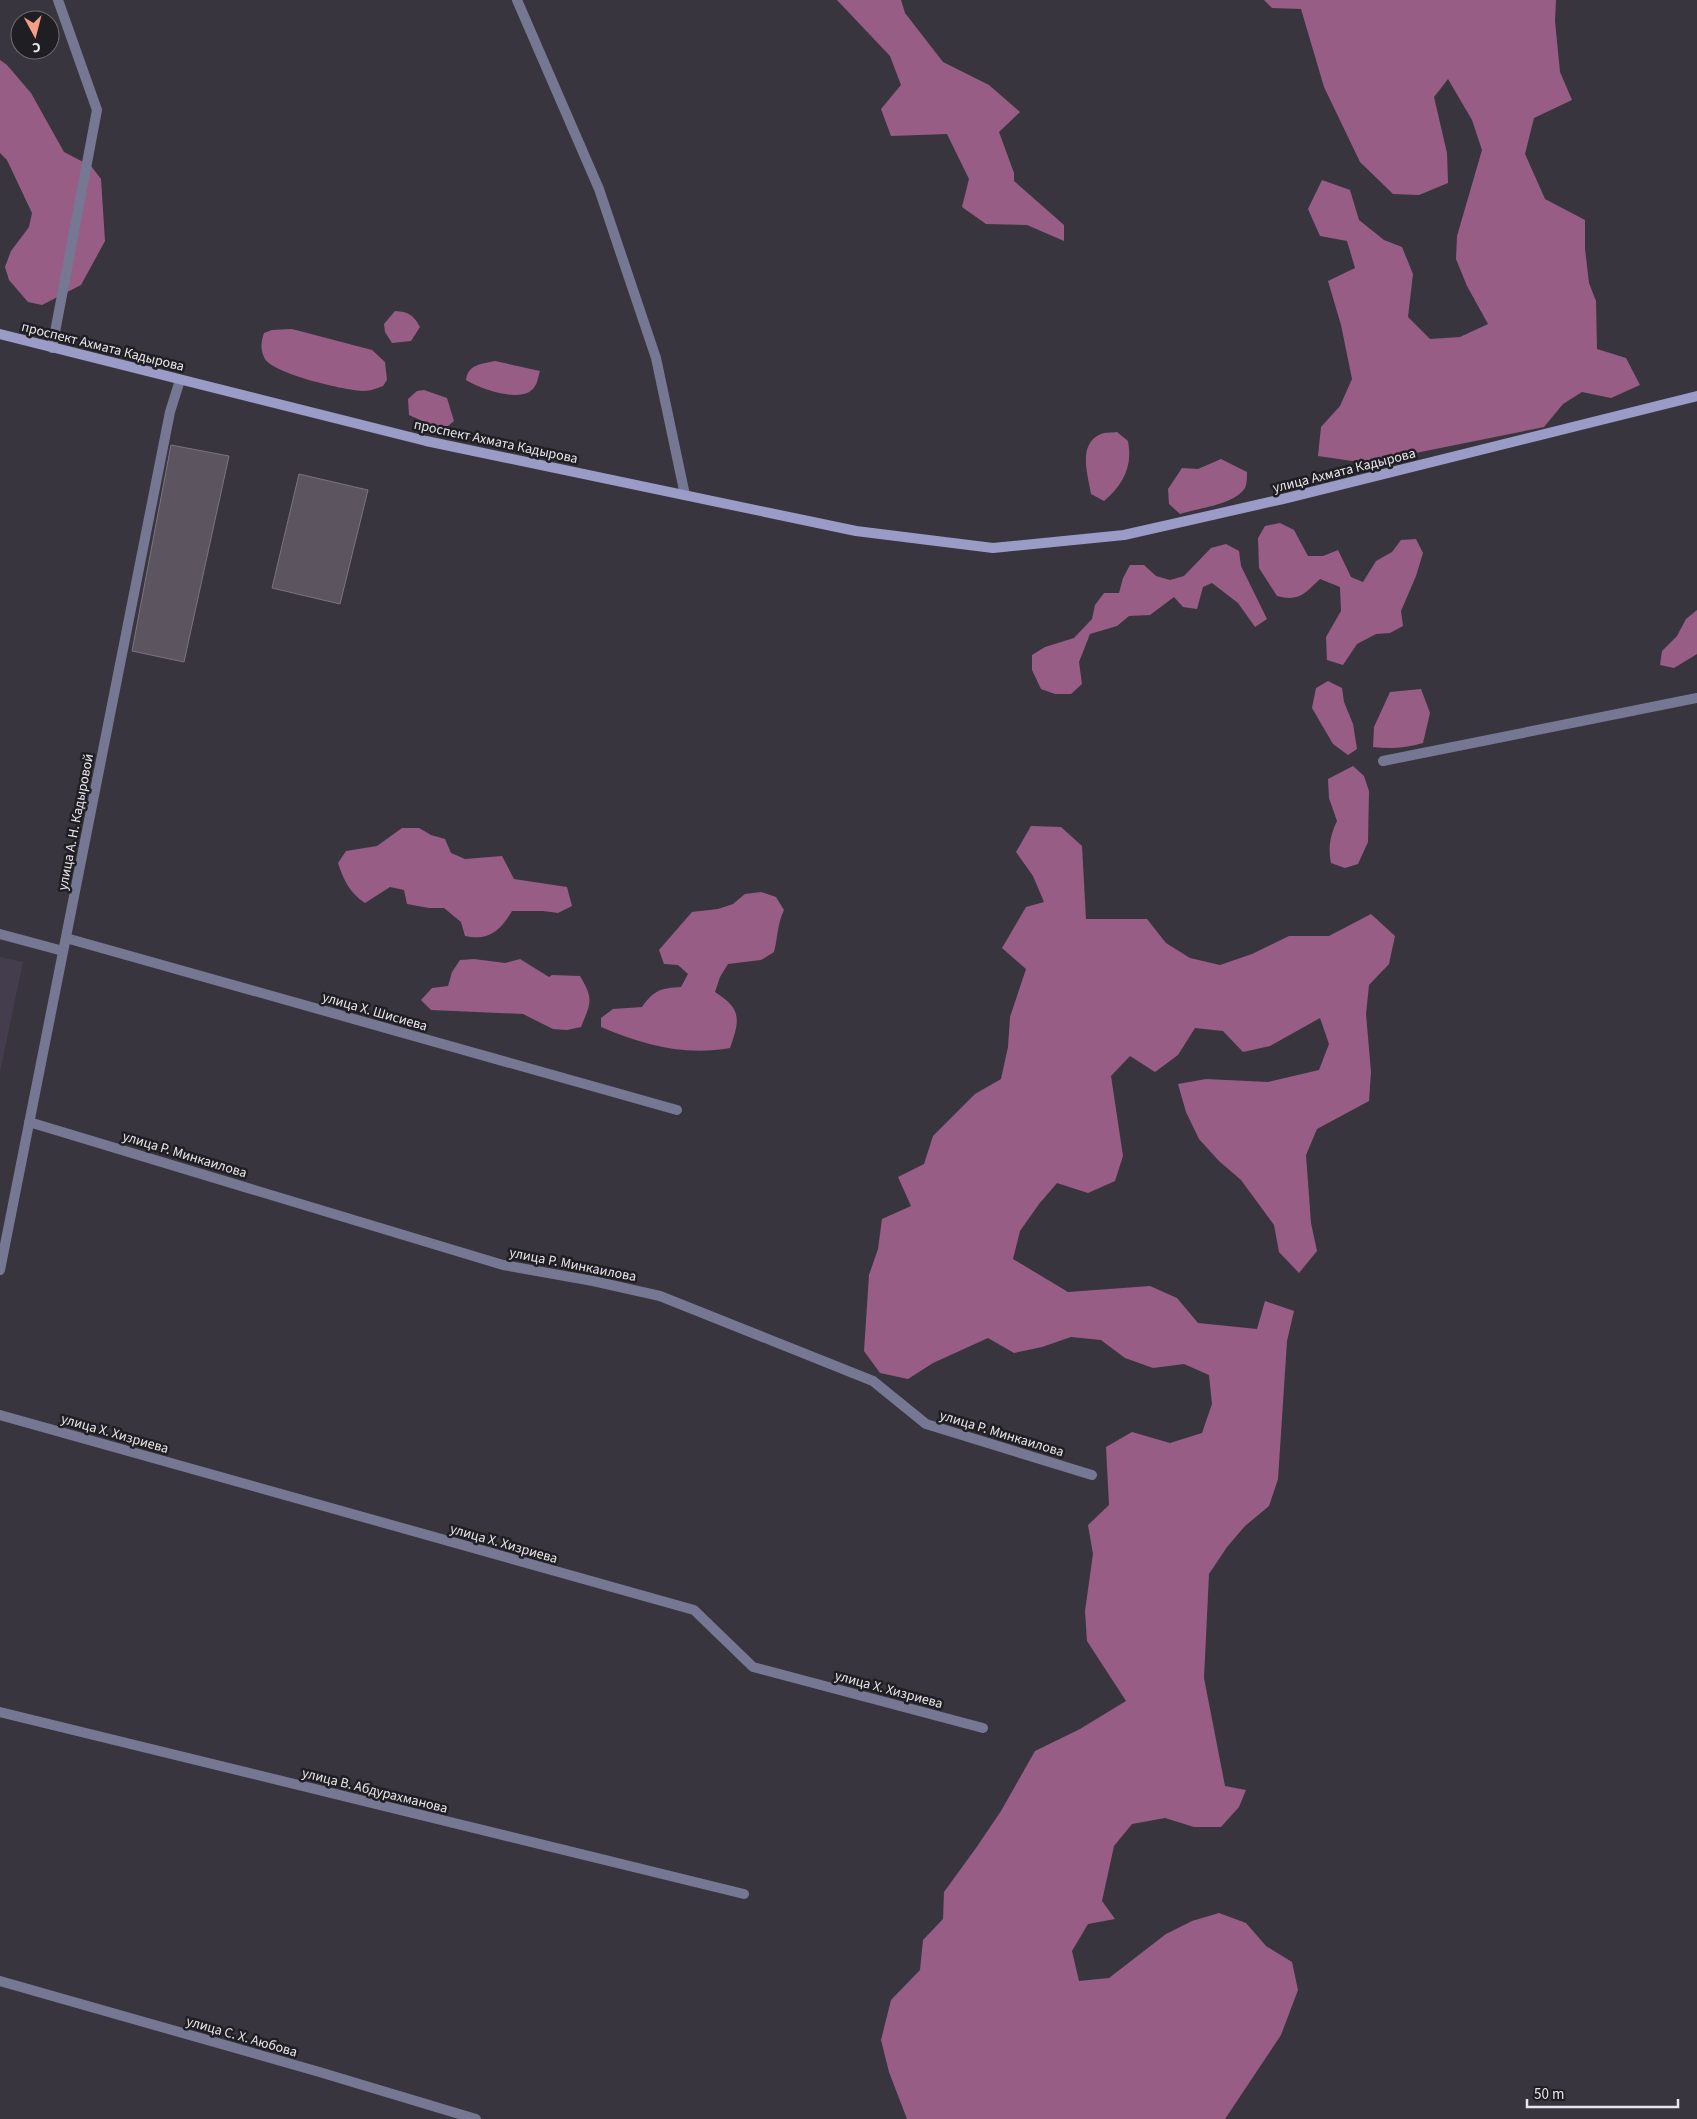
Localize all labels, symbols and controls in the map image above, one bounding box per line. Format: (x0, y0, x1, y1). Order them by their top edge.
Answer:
north arrow (10, 10, 60, 60)
text: С (31, 36, 42, 57)
street label: проспект Ахмата Кадырова (19, 317, 186, 377)
street label: проспект Ахмата Кадырова (412, 415, 580, 469)
street label: улица Ахмата Кадырова (1271, 444, 1418, 498)
street label: улица А. Н. Кадыровой (53, 752, 99, 892)
street label: улица Х. Шисиева (320, 987, 430, 1037)
street label: улица Р. Минкаилова (120, 1127, 249, 1183)
street label: улица Р. Минкаилова (508, 1243, 638, 1287)
street label: улица Р. Минкаилова (937, 1406, 1066, 1462)
street label: улица Х. Хизриева (59, 1409, 171, 1459)
street label: улица Х. Хизриева (448, 1519, 560, 1569)
street label: улица Х. Хизриева (832, 1666, 945, 1714)
street label: улица В. Абдурахманова (300, 1763, 450, 1819)
street label: улица С. Х. Аюбова (184, 2012, 300, 2062)
scale bar (1527, 2076, 1678, 2108)
text: 50 m (1534, 2084, 1564, 2105)

